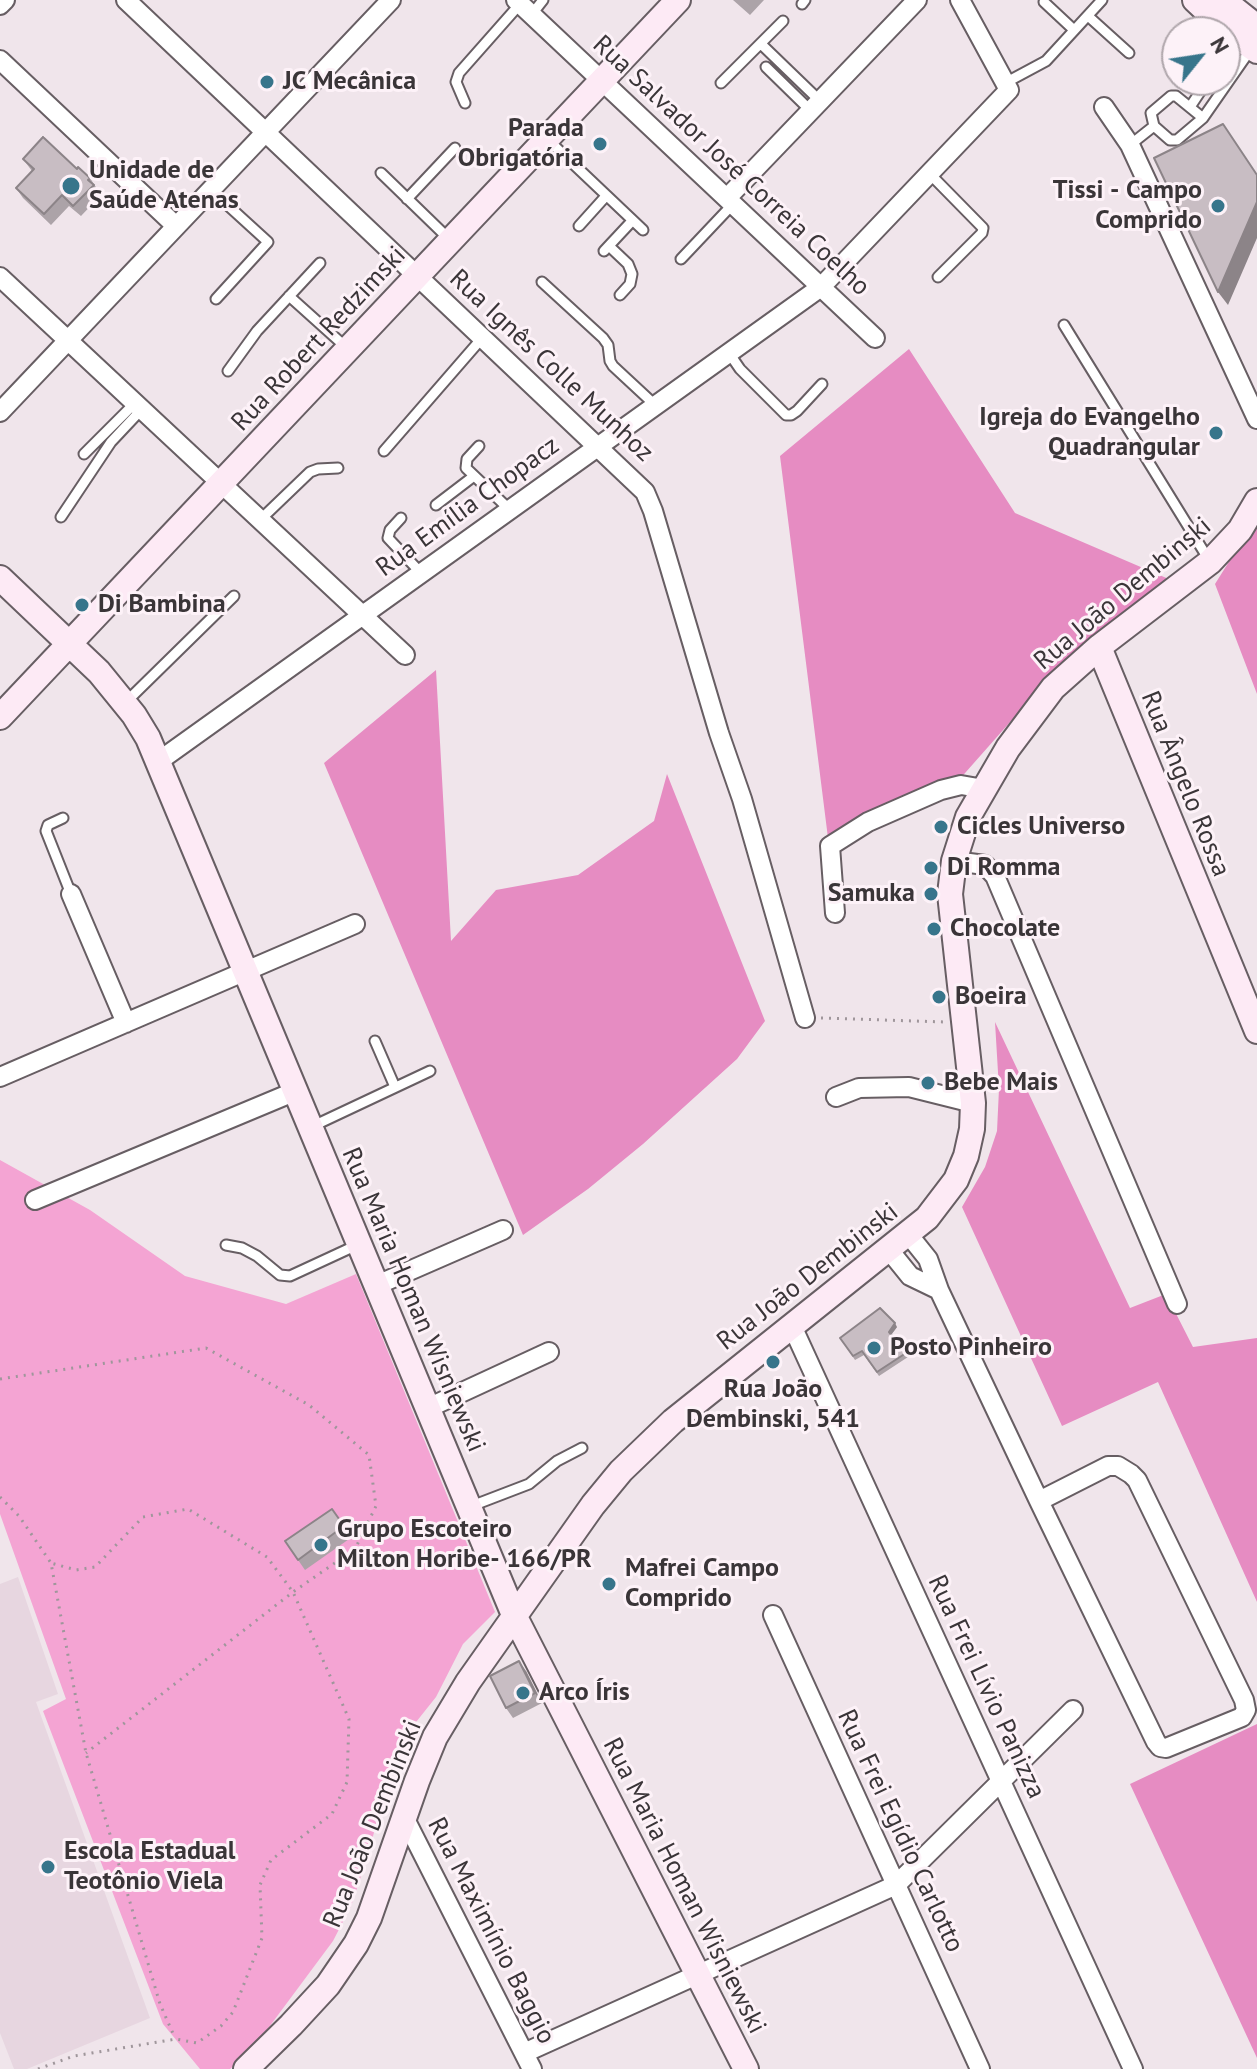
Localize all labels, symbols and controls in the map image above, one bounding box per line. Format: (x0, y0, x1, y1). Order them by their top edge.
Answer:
north arrow (1161, 16, 1241, 96)
street label: Rua Salvador José Correia Coelho (586, 29, 876, 303)
text: N (1204, 32, 1236, 58)
place label: JC Mecânica (283, 66, 416, 98)
marker: JC Mecânica (258, 73, 276, 91)
place label: Parada Obrigatória (458, 113, 584, 174)
marker: Parada Obrigatória (591, 135, 609, 153)
place label: Unidade de Saúde Atenas (89, 155, 239, 216)
marker: Unidade de Saúde Atenas (60, 175, 82, 197)
place label: Tissi - Campo Comprido (1053, 175, 1202, 236)
marker: Tissi - Campo Comprido (1209, 197, 1227, 215)
street label: Rua Robert Redzimski (225, 240, 413, 438)
street label: Rua Ignês Colle Munhoz (443, 263, 659, 469)
place label: Igreja do Evangelho Quadrangular (979, 402, 1200, 464)
marker: Igreja do Evangelho Quadrangular (1207, 424, 1225, 442)
street label: Rua Emília Chopacz (370, 430, 566, 584)
street label: Rua João Dembinski (1028, 511, 1218, 677)
place label: Di Bambina (98, 589, 226, 621)
marker: Di Bambina (73, 596, 91, 614)
street label: Rua Ângelo Rossa (1134, 687, 1236, 881)
place label: Cicles Universo (957, 811, 1125, 843)
marker: Cicles Universo (932, 818, 950, 836)
place label: Di Romma (947, 852, 1061, 884)
marker: Di Romma (922, 859, 940, 877)
place label: Samuka (828, 878, 915, 910)
marker: Samuka (922, 885, 940, 903)
place label: Chocolate (950, 913, 1060, 945)
marker: Chocolate (925, 920, 943, 938)
place label: Boeira (955, 981, 1027, 1013)
marker: Boeira (930, 988, 948, 1006)
place label: Bebe Mais (944, 1067, 1058, 1099)
marker: Bebe Mais (919, 1074, 937, 1092)
street label: Rua Maria Homan Wisniewski (335, 1143, 491, 1457)
street label: Rua João Dembinski (711, 1197, 905, 1357)
place label: Posto Pinheiro (890, 1332, 1052, 1364)
marker: Posto Pinheiro (865, 1339, 883, 1357)
marker: Rua João Dembinski, 541 (764, 1353, 782, 1371)
place label: Rua João Dembinski, 541 (686, 1374, 860, 1436)
place label: Grupo Escoteiro Milton Horibe- 166/PR (337, 1514, 592, 1576)
marker: Grupo Escoteiro Milton Horibe- 166/PR (312, 1536, 330, 1554)
place label: Mafrei Campo Comprido (625, 1553, 779, 1614)
street label: Rua Frei Lívio Panizza (920, 1570, 1052, 1804)
marker: Mafrei Campo Comprido (600, 1575, 618, 1593)
place label: Arco Íris (539, 1677, 630, 1709)
marker: Arco Íris (514, 1684, 532, 1702)
street label: Rua Frei Egídio Carlotto (830, 1705, 970, 1957)
street label: Rua João Dembinski (317, 1716, 429, 1932)
street label: Rua Maria Homan Wisniewski (596, 1733, 772, 2039)
street label: Rua Maximínio Baggio (420, 1813, 562, 2049)
place label: Escola Estadual Teotônio Viela (64, 1836, 235, 1898)
marker: Escola Estadual Teotônio Viela (39, 1858, 57, 1876)

